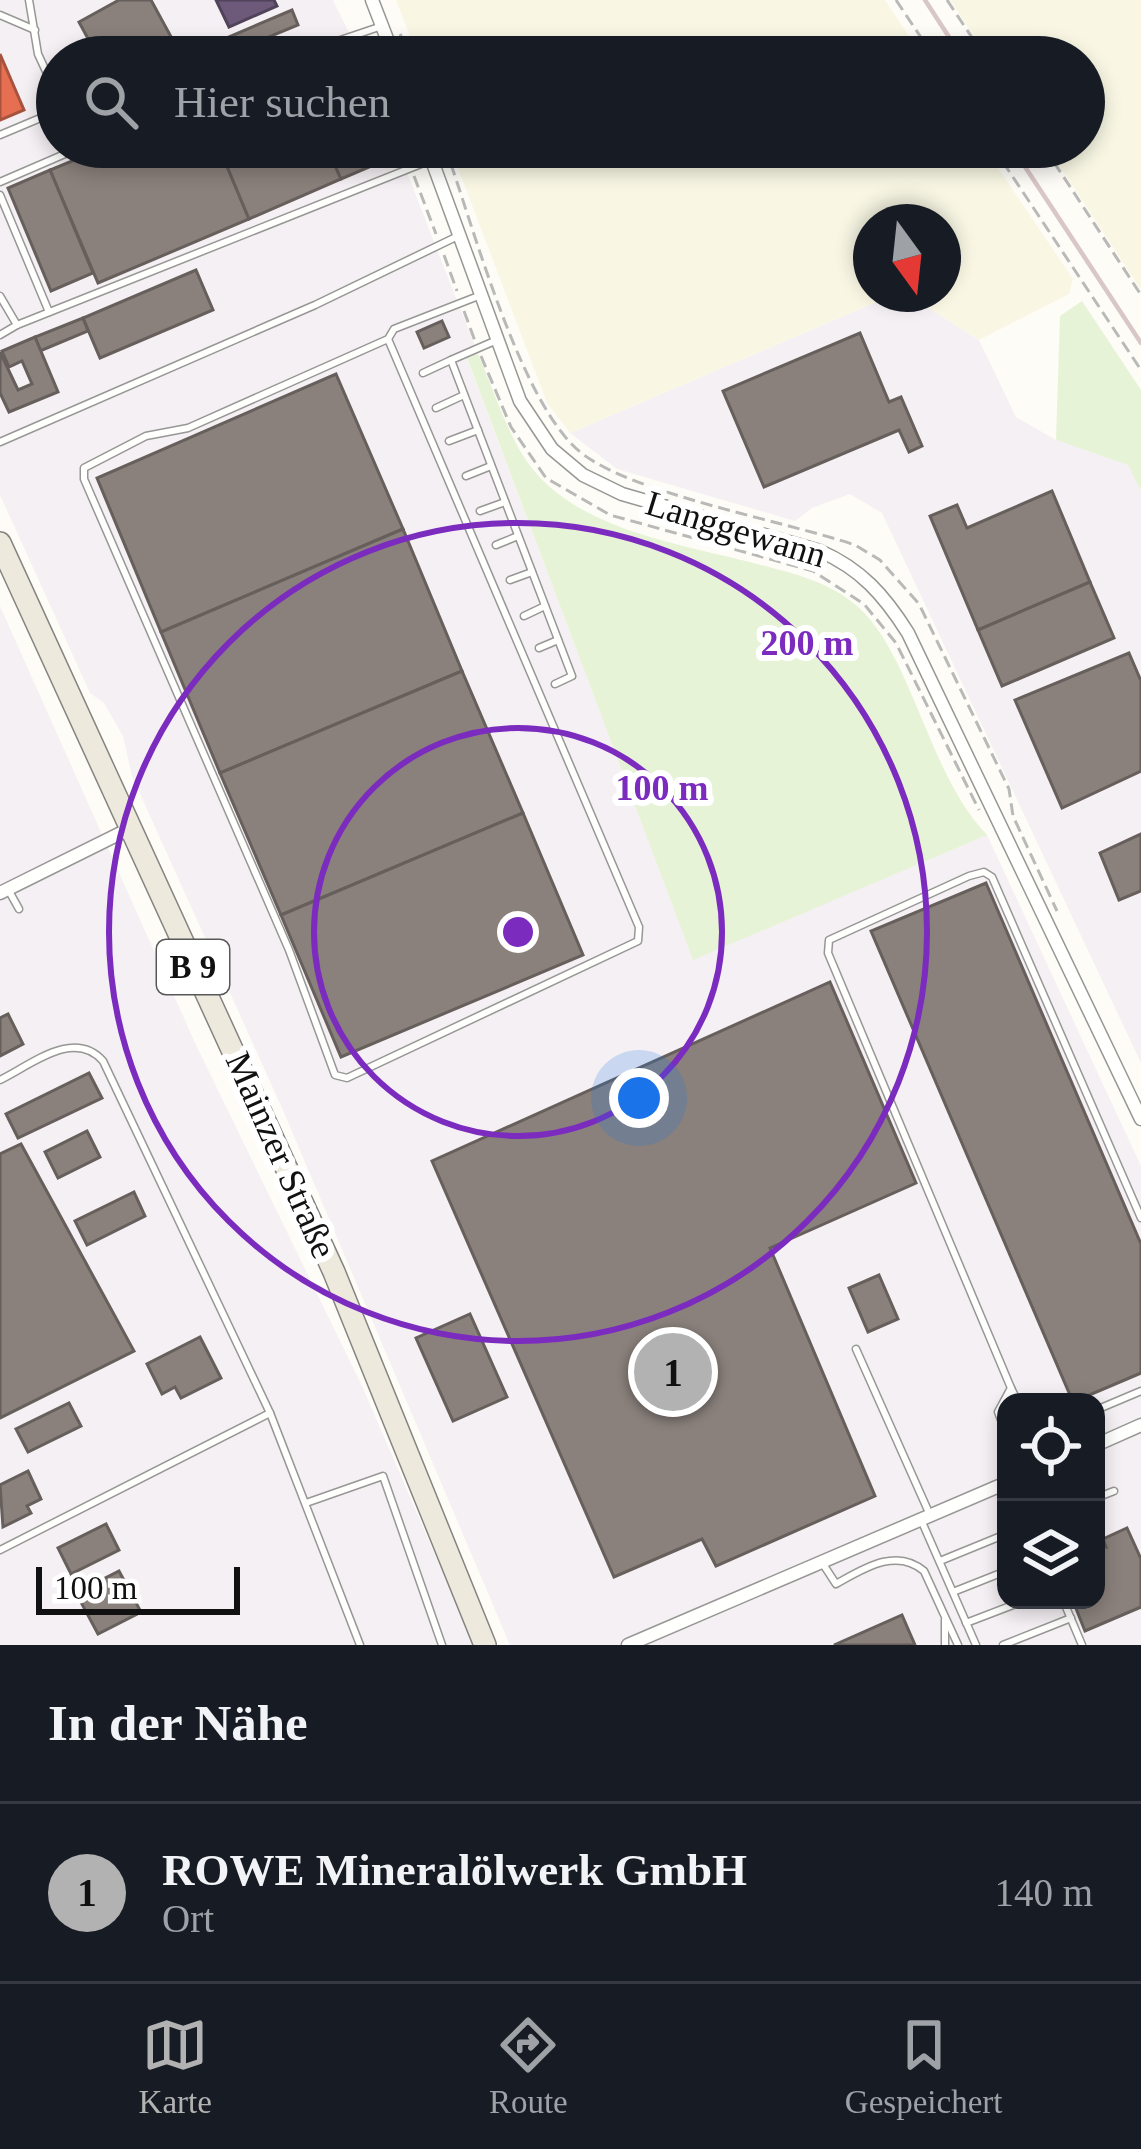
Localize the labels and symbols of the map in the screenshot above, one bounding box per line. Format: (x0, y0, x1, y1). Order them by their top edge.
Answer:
north arrow (853, 204, 961, 312)
street label: Langgewann (641, 483, 831, 575)
text: 200 m (761, 623, 854, 663)
text: 100 m (616, 768, 709, 808)
centre of rings (497, 911, 539, 953)
road number: B 9 (157, 940, 229, 994)
street label: Mainzer Straße (218, 1046, 344, 1264)
your location (609, 1068, 669, 1128)
pin: 1 (634, 1327, 712, 1417)
scale bar (36, 1561, 240, 1614)

